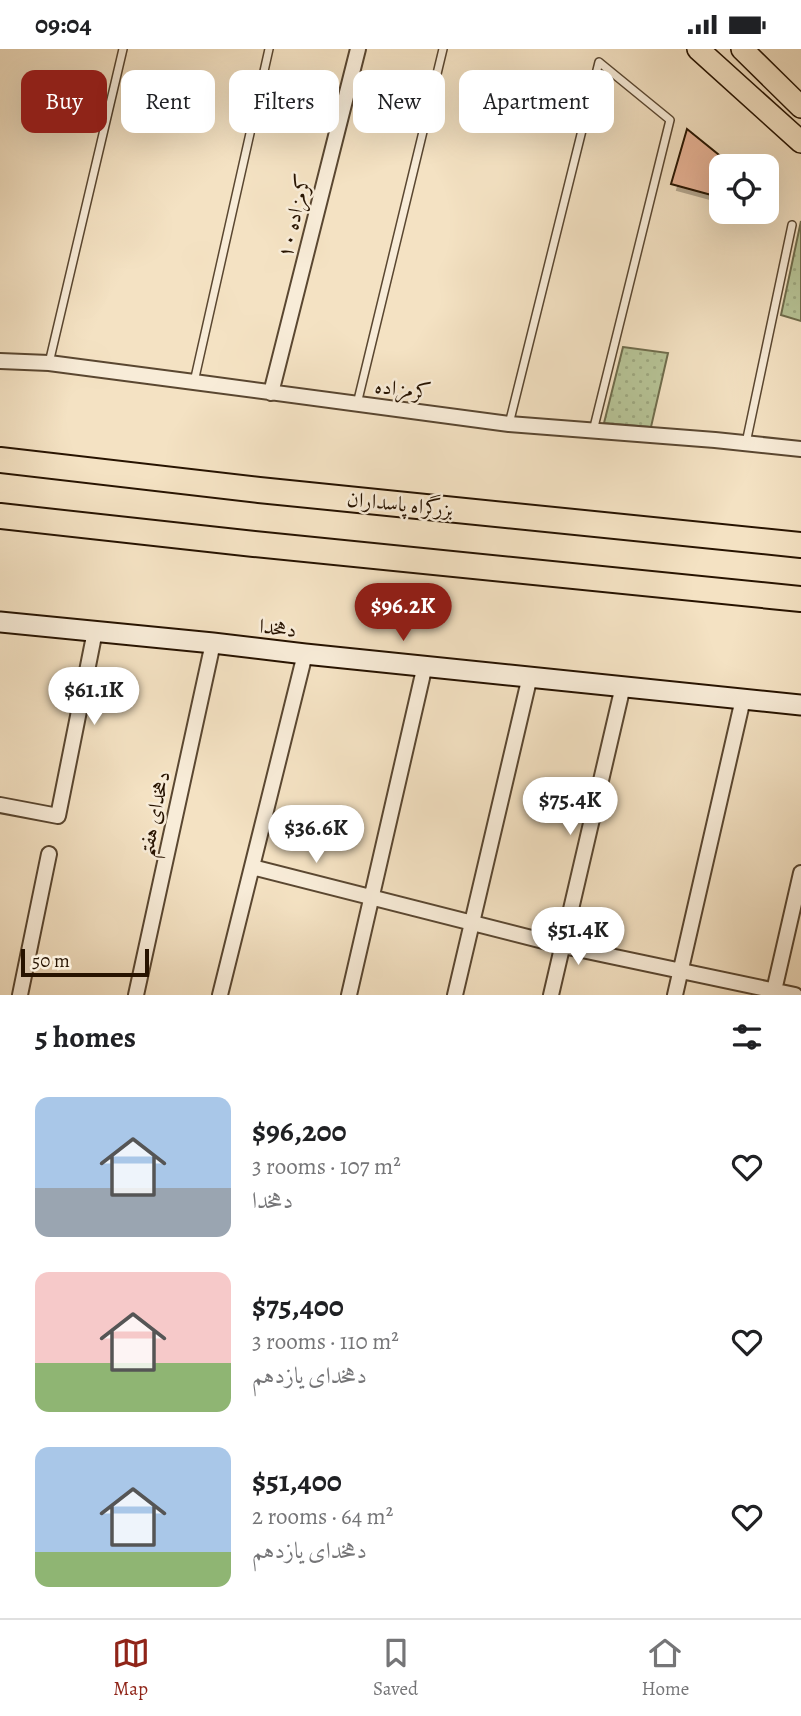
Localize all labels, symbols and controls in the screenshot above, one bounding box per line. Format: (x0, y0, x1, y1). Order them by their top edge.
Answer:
text: 09:04 (35, 7, 92, 42)
chip: Buy (21, 70, 107, 133)
chip: Rent (121, 70, 215, 133)
chip: Filters (229, 70, 339, 133)
chip: New (353, 70, 445, 133)
chip: Apartment (459, 70, 614, 133)
map controls (709, 154, 779, 224)
button: locate (709, 154, 779, 224)
street label: کرمزاده ١٠ (270, 171, 319, 261)
street label: کرمزاده (373, 372, 433, 407)
street label: بزرگراه پاسداران (345, 485, 455, 525)
pin: $96.2K (346, 583, 460, 643)
text: $96.2K (371, 590, 435, 621)
street label: دهخدا (258, 612, 298, 644)
pin: $61.1K (37, 667, 151, 727)
text: $61.1K (64, 674, 124, 705)
street label: دهخدای هفتم (131, 769, 184, 861)
pin: $75.4K (513, 777, 627, 837)
text: $75.4K (539, 784, 601, 815)
pin: $36.6K (259, 805, 373, 865)
text: $36.6K (284, 812, 348, 843)
pin: $51.4K (521, 907, 635, 967)
text: $51.4K (547, 914, 609, 945)
scale bar (21, 946, 149, 978)
text: 50 m (32, 948, 70, 974)
text: 5 homes (35, 1017, 136, 1057)
icon: filters (728, 1018, 766, 1056)
text: $96,200 (252, 1111, 347, 1151)
icon: home (91, 1125, 175, 1209)
icon: heart (728, 1148, 766, 1186)
text: 3 rooms · 107 m² (252, 1151, 401, 1182)
text: دهخدا (252, 1185, 293, 1216)
text: $75,400 (252, 1286, 344, 1326)
icon: home (91, 1300, 175, 1384)
icon: heart (728, 1323, 766, 1361)
text: 3 rooms · 110 m² (252, 1326, 399, 1357)
text: دهخدای یازدهم (252, 1360, 367, 1391)
text: $51,400 (252, 1461, 342, 1501)
icon: home (91, 1475, 175, 1559)
icon: heart (728, 1498, 766, 1536)
text: 2 rooms · 64 m² (252, 1501, 393, 1532)
text: دهخدای یازدهم (252, 1535, 367, 1566)
tab: Map (112, 1634, 150, 1702)
tab: Saved (373, 1634, 418, 1702)
tab: Home (642, 1634, 689, 1702)

